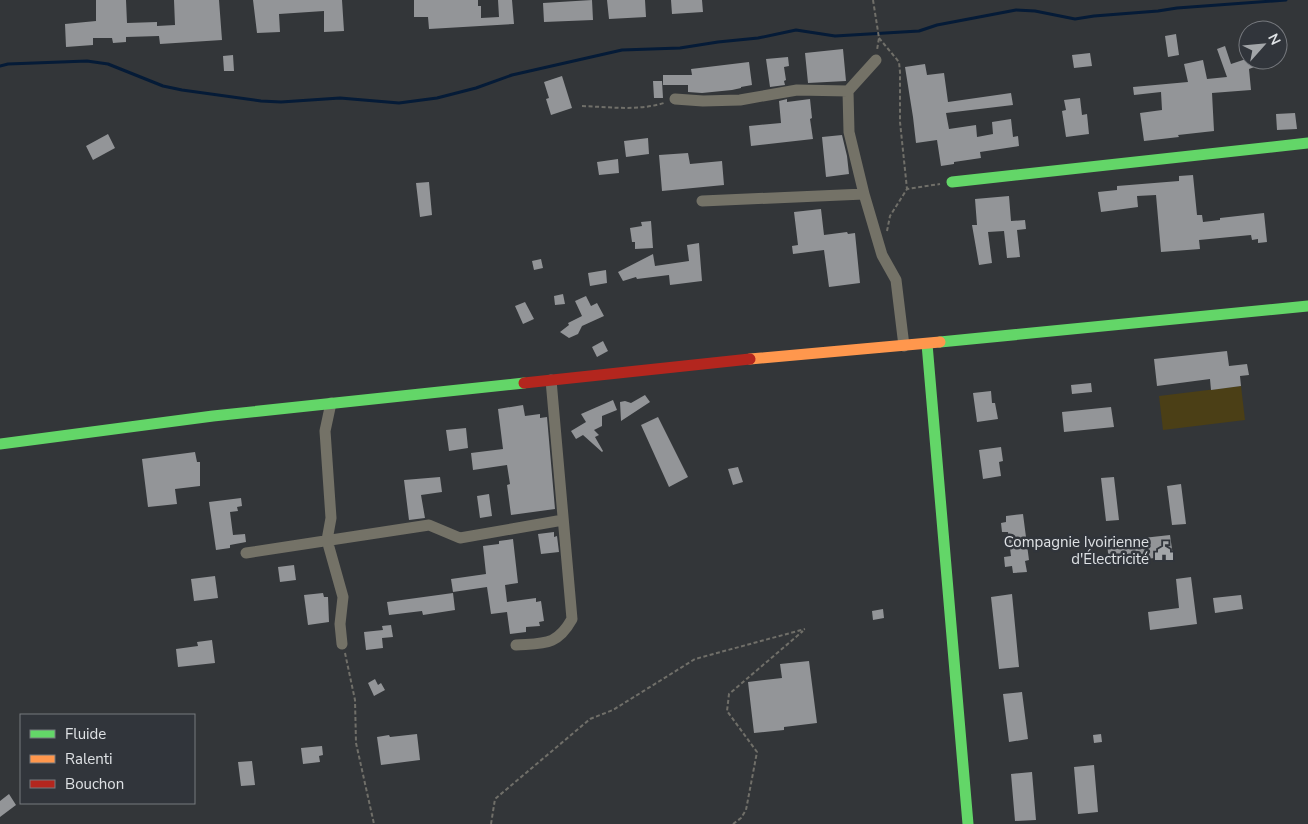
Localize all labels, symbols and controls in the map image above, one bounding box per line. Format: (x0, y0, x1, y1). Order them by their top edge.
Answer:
north arrow (1238, 20, 1288, 70)
text: N (1263, 30, 1285, 48)
place label: Compagnie Ivoirienne d'Électricité (1004, 532, 1149, 569)
public building icon: Compagnie Ivoirienne d'Électricité (1153, 540, 1175, 562)
legend (20, 714, 195, 804)
text: Fluide (65, 724, 106, 744)
text: Ralenti (65, 749, 113, 769)
text: Bouchon (65, 774, 124, 794)

